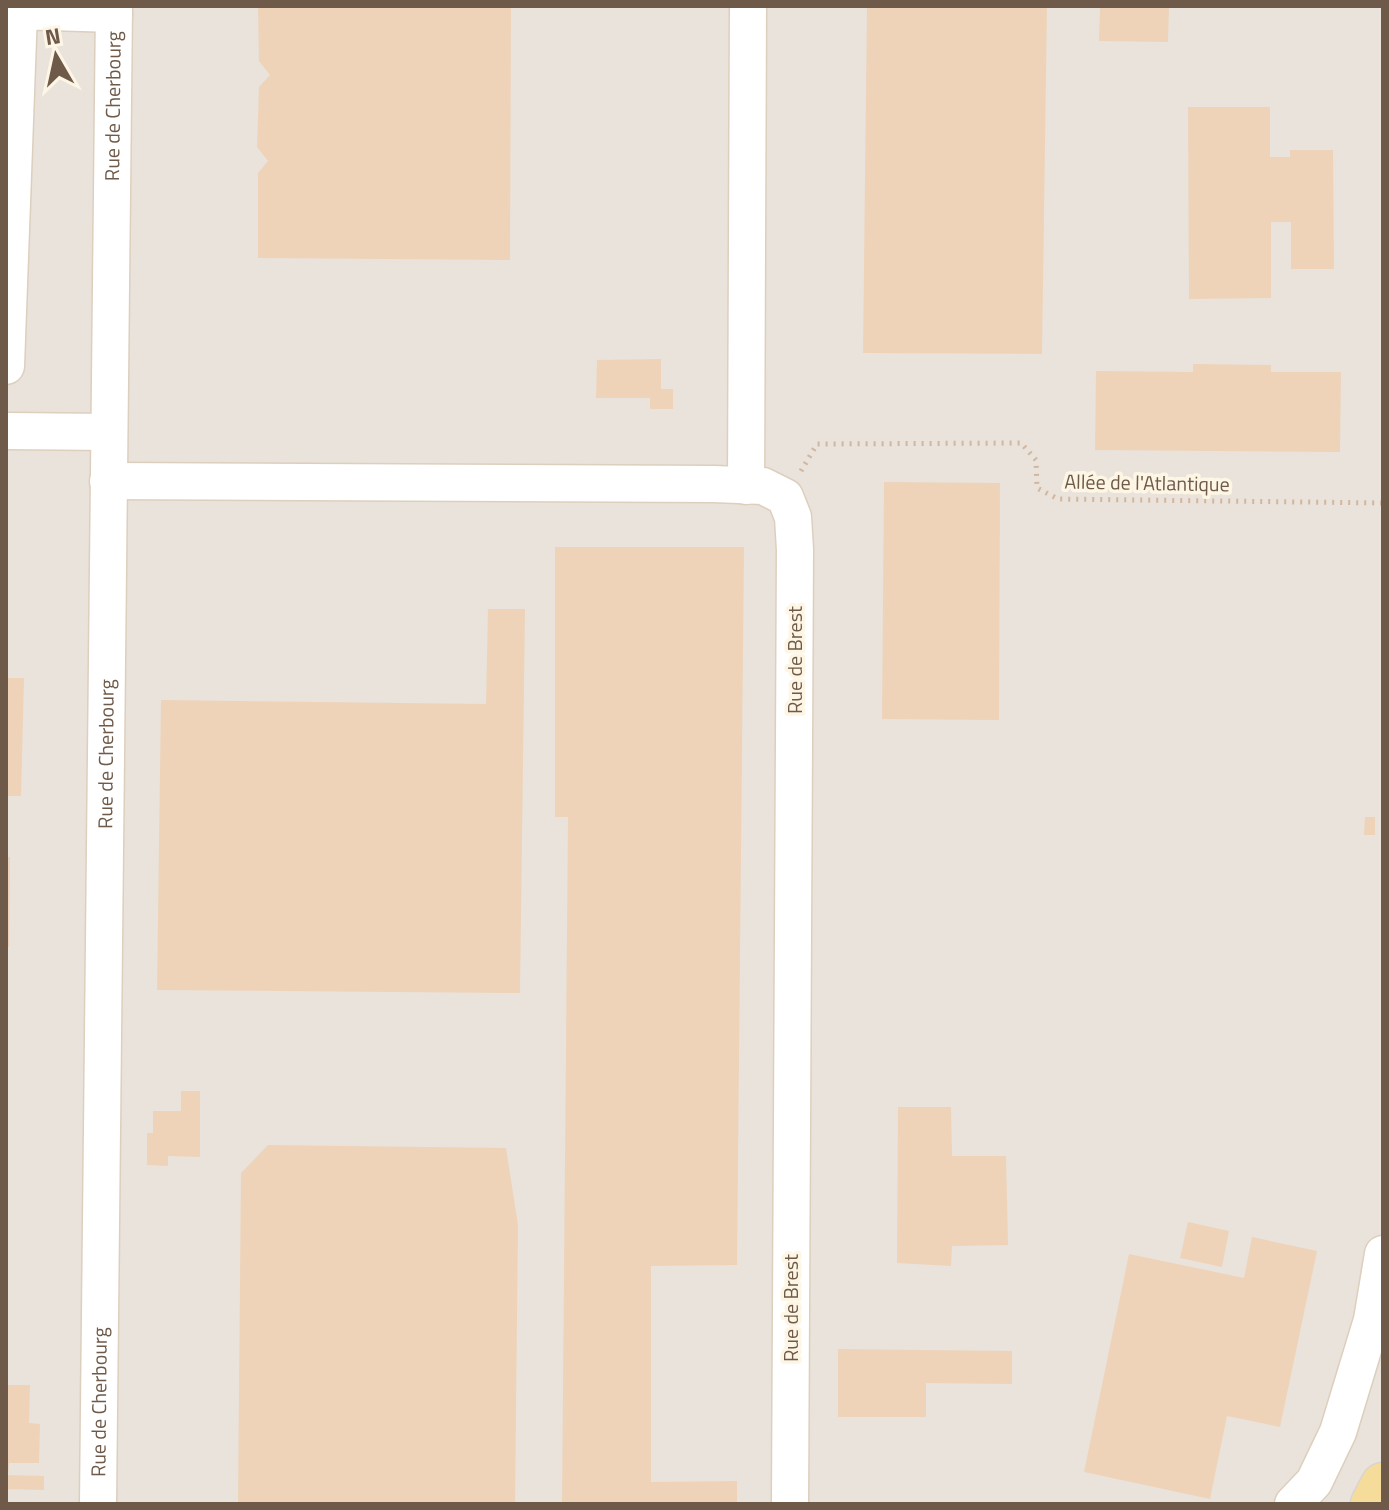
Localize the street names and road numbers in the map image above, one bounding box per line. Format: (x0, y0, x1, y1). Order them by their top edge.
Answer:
street label: Rue de Cherbourg (96, 31, 129, 181)
street label: Allée de l'Atlantique (1064, 466, 1230, 499)
street label: Rue de Brest (779, 606, 810, 714)
street label: Rue de Cherbourg (89, 679, 122, 829)
street label: Rue de Brest (775, 1254, 806, 1362)
street label: Rue de Cherbourg (82, 1327, 115, 1477)

